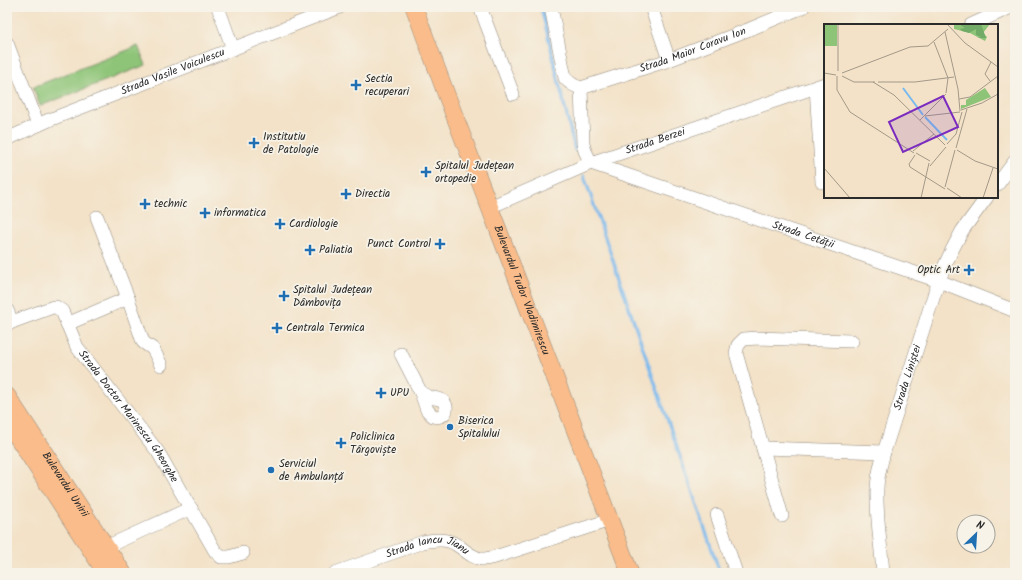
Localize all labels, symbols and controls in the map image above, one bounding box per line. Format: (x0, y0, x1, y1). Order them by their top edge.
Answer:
street label: Strada Maior Coravu Ion (637, 22, 749, 78)
inset map (824, 24, 998, 198)
street label: Strada Vasile Voiculescu (118, 43, 228, 100)
place label: Sectia recuperari (365, 70, 409, 101)
marker: Sectia recuperari (350, 79, 362, 91)
street label: Strada Berzei (623, 123, 688, 160)
place label: Institutiu de Patologie (263, 128, 319, 159)
marker: Institutiu de Patologie (248, 137, 260, 149)
place label: Spitalul Județean ortopedie (435, 157, 514, 188)
marker: Spitalul Județean ortopedie (420, 166, 432, 178)
place label: Directia (355, 185, 390, 203)
marker: Directia (340, 188, 352, 200)
place label: technic (154, 195, 187, 213)
marker: technic (139, 198, 151, 210)
place label: informatica (214, 204, 266, 222)
marker: informatica (199, 207, 211, 219)
place label: Cardiologie (289, 215, 338, 233)
street label: Strada Cetății (770, 216, 837, 254)
marker: Cardiologie (274, 218, 286, 230)
street label: Bulevardul Tudor Vladimirescu (488, 223, 555, 359)
place label: Punct Control (367, 235, 431, 253)
marker: Punct Control (434, 238, 446, 250)
place label: Paliatia (319, 241, 353, 259)
marker: Paliatia (304, 244, 316, 256)
place label: Optic Art (917, 261, 961, 279)
marker: Optic Art (963, 264, 975, 276)
place label: Spitalul Județean Dâmbovița (293, 281, 372, 312)
marker: Spitalul Județean Dâmbovița (278, 290, 290, 302)
place label: Centrala Termica (286, 319, 365, 337)
marker: Centrala Termica (271, 322, 283, 334)
street label: Strada Liniștei (889, 342, 927, 413)
street label: Strada Doctor Marinescu Gheorghe (73, 346, 183, 486)
place label: UPU (390, 384, 410, 402)
marker: UPU (375, 387, 387, 399)
place label: Biserica Spitalului (458, 412, 500, 443)
marker: Biserica Spitalului (445, 422, 455, 432)
place label: Policlinica Târgoviște (350, 428, 396, 459)
marker: Policlinica Târgoviște (335, 437, 347, 449)
street label: Bulevardul Unirii (37, 448, 93, 521)
place label: Serviciul de Ambulanță (279, 455, 345, 486)
marker: Serviciul de Ambulanță (266, 465, 276, 475)
north arrow (956, 514, 996, 554)
text: N (973, 516, 987, 535)
text: Strada Iancu Jianu (383, 531, 474, 563)
street label: Strada Iancu Jianu (383, 549, 471, 563)

